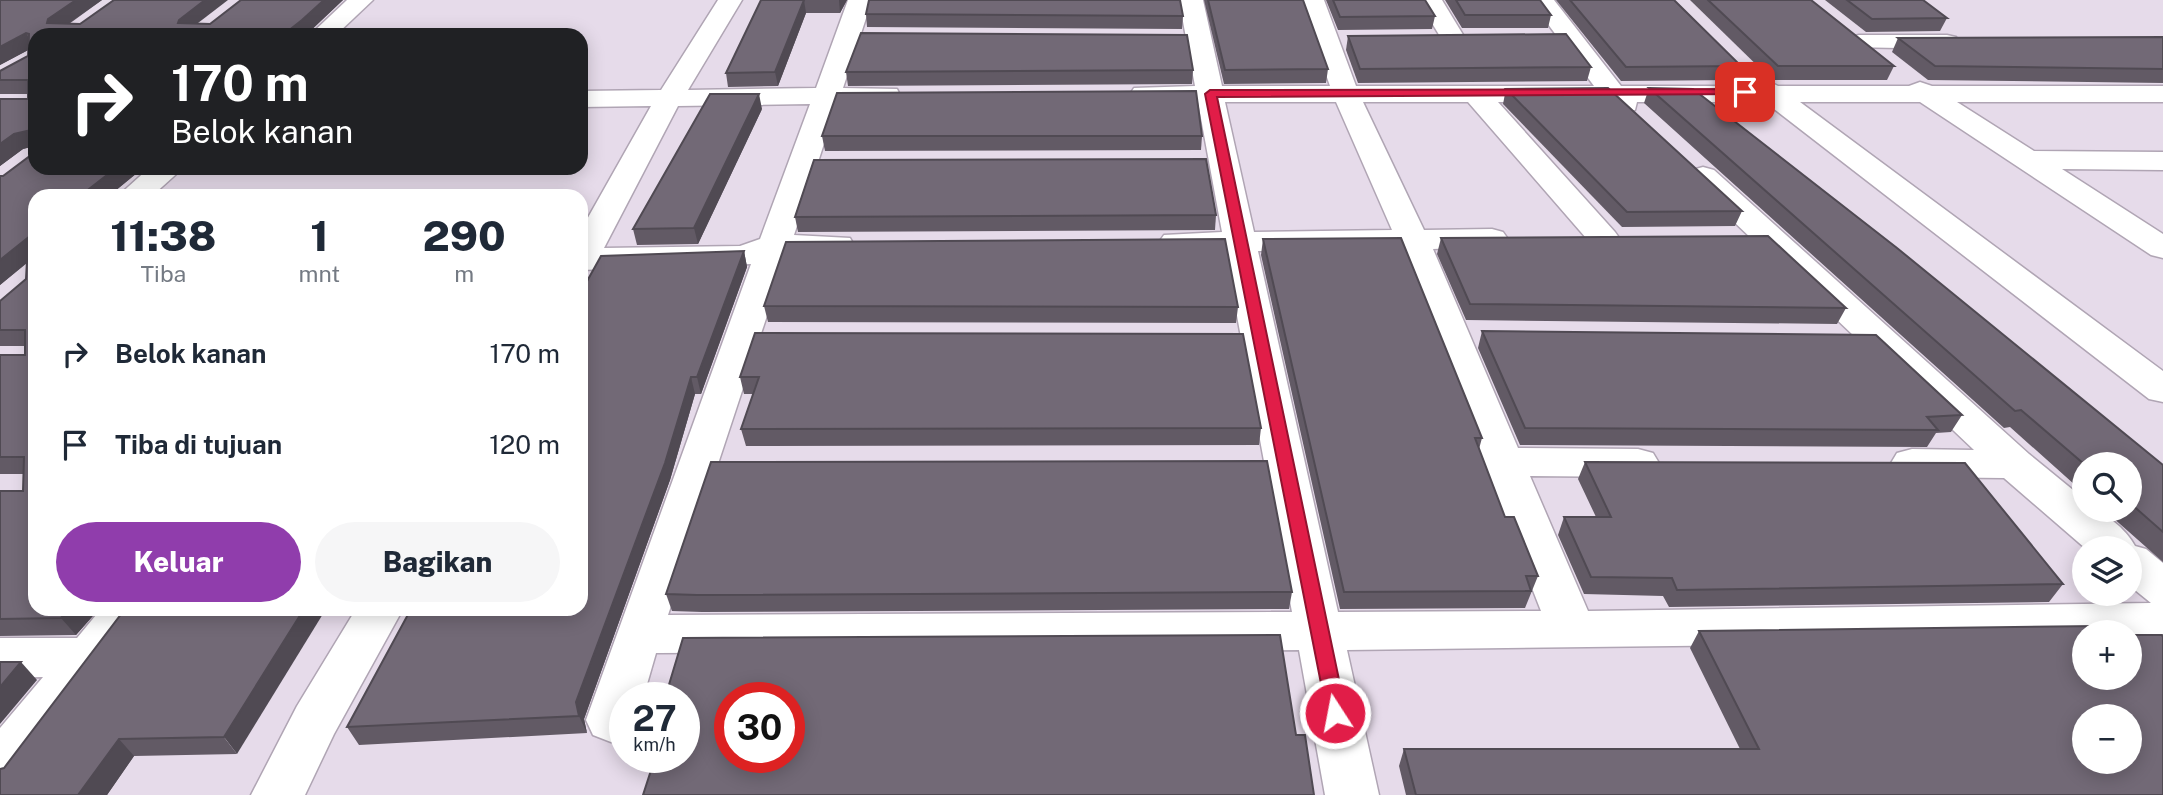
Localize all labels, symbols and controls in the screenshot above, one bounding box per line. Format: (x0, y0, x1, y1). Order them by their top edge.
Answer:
text: 170 m (171, 54, 309, 112)
icon: right (56, 56, 147, 147)
pin (1715, 62, 1775, 122)
icon: arrive (1726, 73, 1764, 111)
text: Belok kanan (171, 113, 353, 150)
text: 11:38 (110, 211, 216, 260)
text: 1 (310, 211, 329, 260)
text: 290 (422, 211, 506, 260)
text: Tiba (140, 260, 186, 287)
text: mnt (299, 260, 340, 287)
text: m (454, 260, 474, 287)
icon: right (56, 335, 94, 373)
text: Belok kanan (115, 338, 266, 369)
text: 170 m (490, 338, 560, 369)
icon: arrive (56, 426, 94, 464)
text: Tiba di tujuan (115, 429, 282, 460)
text: 120 m (489, 429, 560, 460)
map controls (2072, 452, 2142, 774)
button: search (2072, 452, 2142, 522)
button: Keluar (56, 522, 301, 602)
button: Bagikan (315, 522, 560, 602)
button: layers (2072, 536, 2142, 606)
button: + (2072, 620, 2142, 690)
position arrow (1298, 676, 1372, 750)
speed limit sign: 30 (714, 682, 805, 773)
text: 27 (632, 698, 677, 739)
button: − (2072, 704, 2142, 774)
text: km/h (633, 734, 676, 755)

